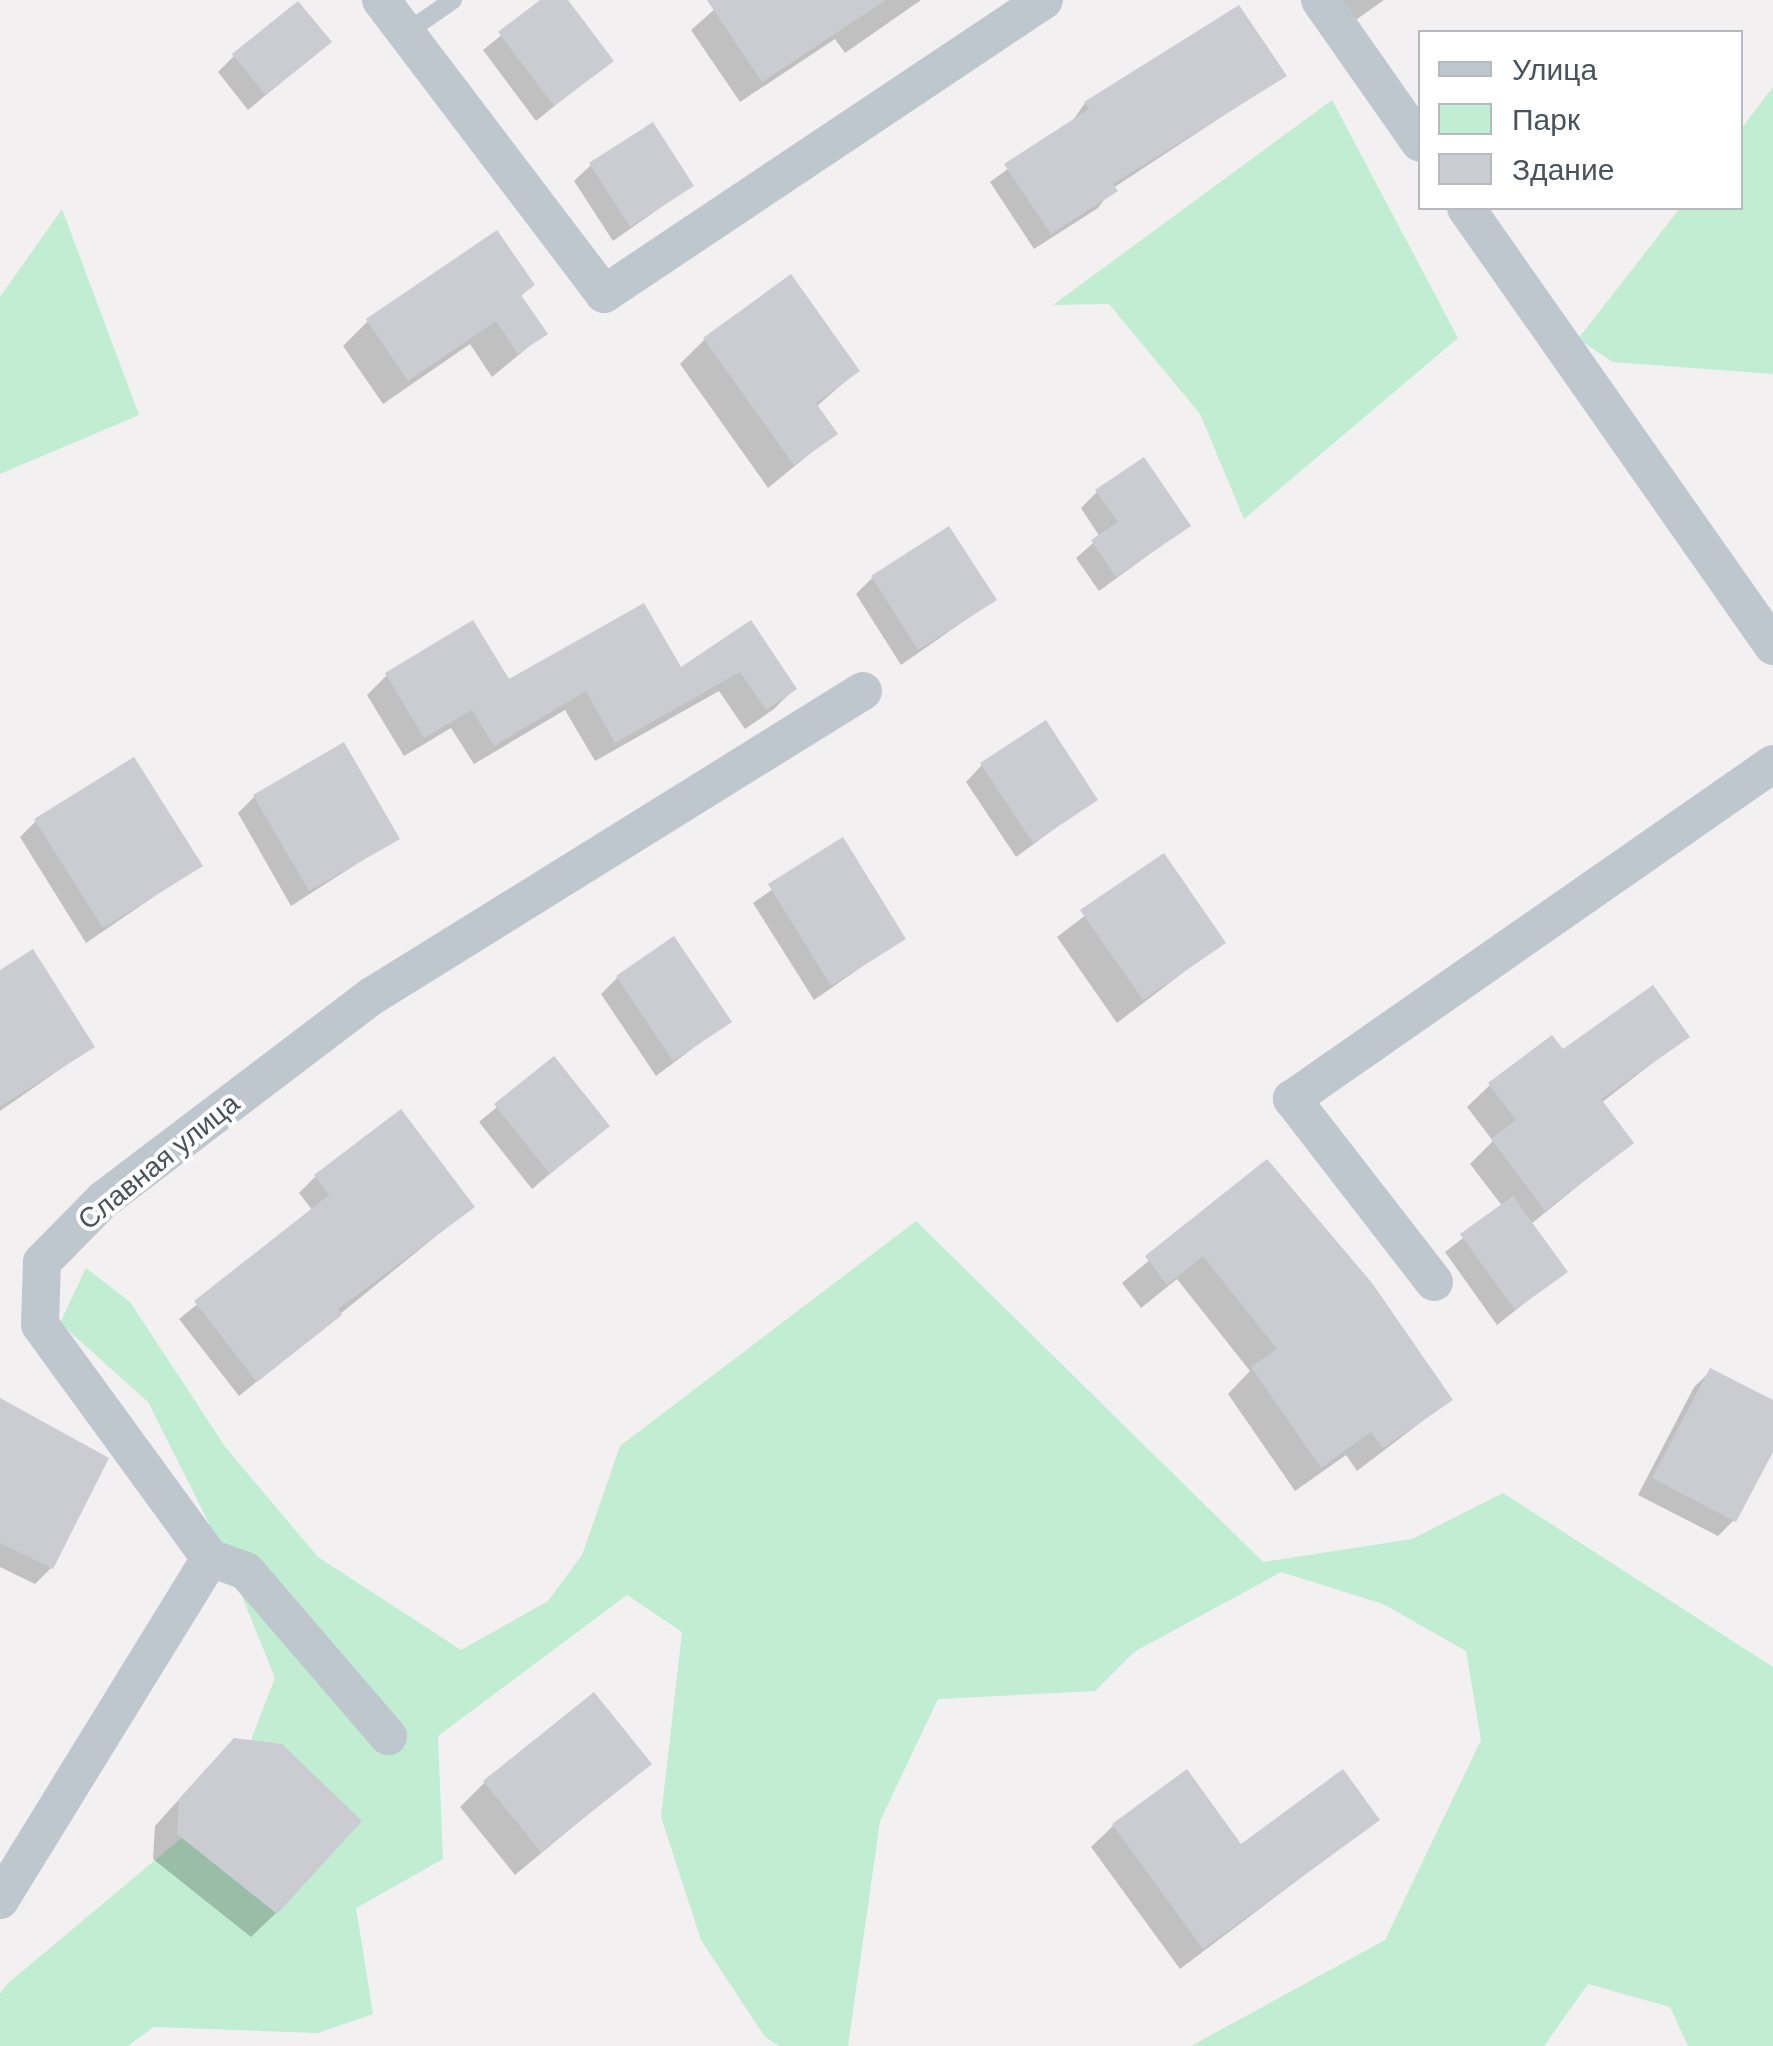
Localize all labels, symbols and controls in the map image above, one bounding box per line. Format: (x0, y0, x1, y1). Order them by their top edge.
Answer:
legend (1418, 30, 1743, 210)
text: Улица (1512, 50, 1597, 89)
text: Парк (1512, 100, 1580, 139)
text: Здание (1512, 150, 1614, 189)
street label: Славная улица (72, 1087, 246, 1237)

